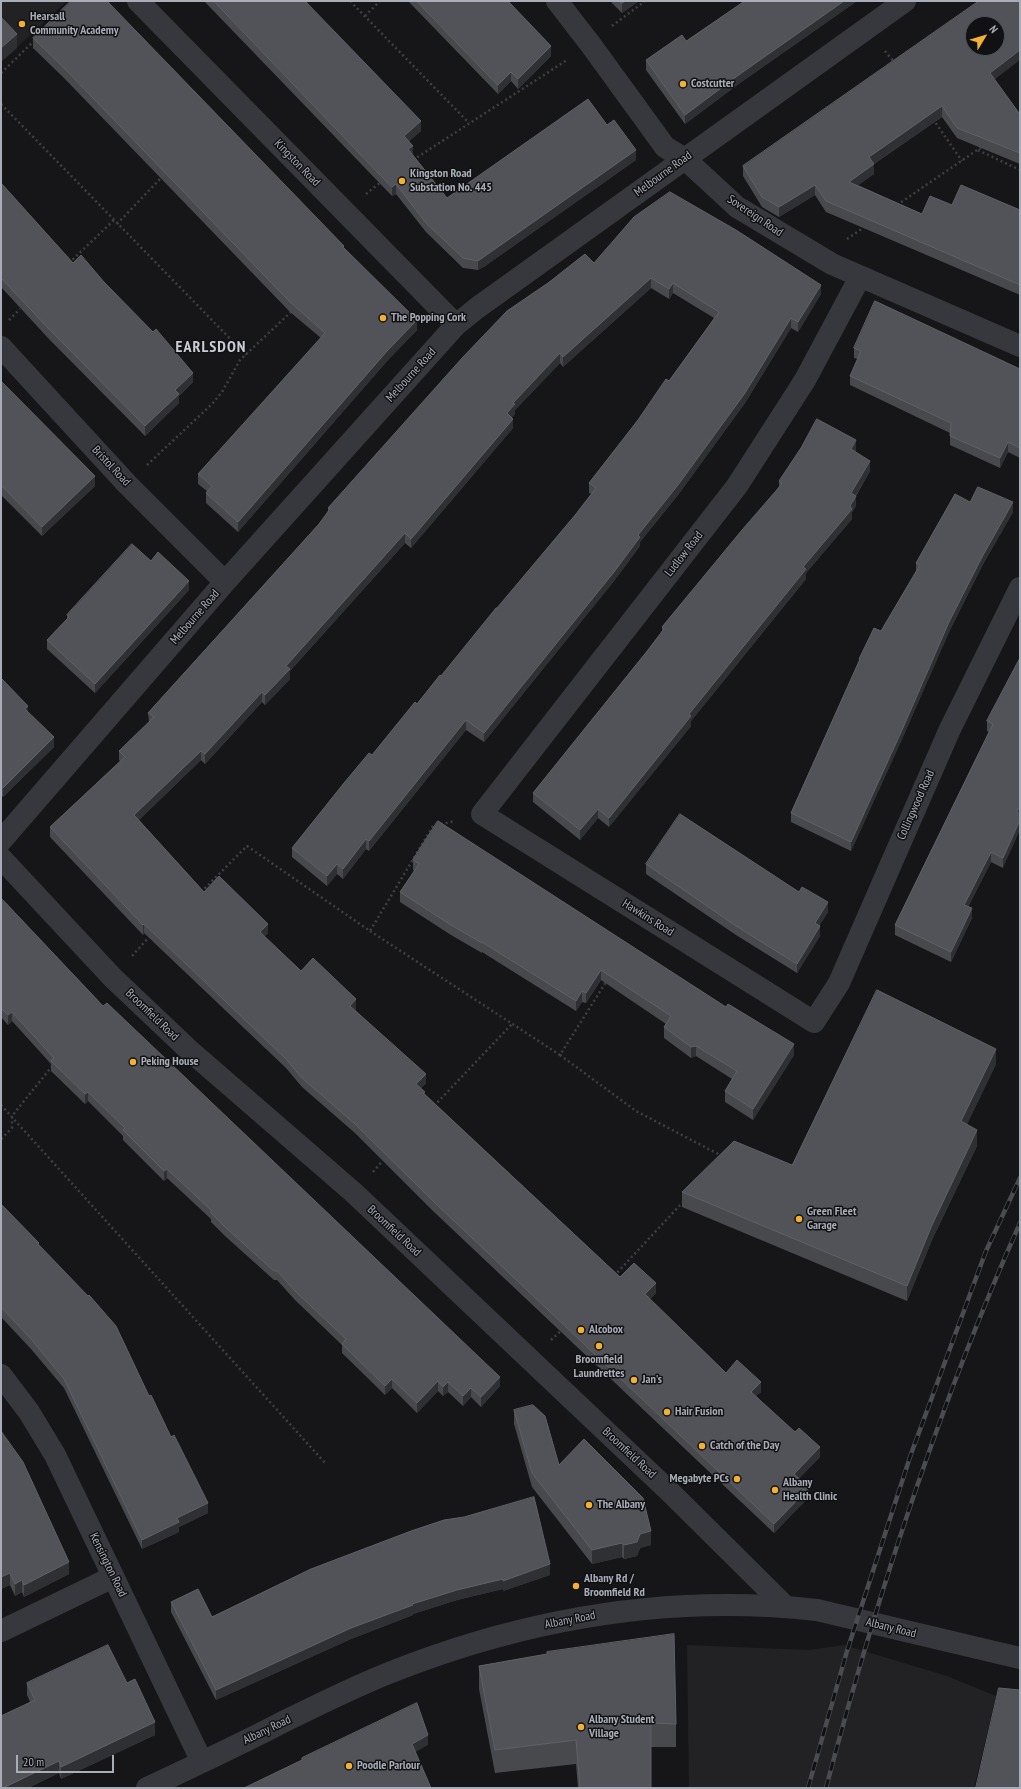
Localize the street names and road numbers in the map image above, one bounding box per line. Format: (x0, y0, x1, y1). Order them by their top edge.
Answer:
street label: Kingston Road (271, 137, 323, 189)
street label: Melbourne Road (631, 148, 695, 200)
street label: Sovereign Road (724, 192, 786, 240)
street label: Melbourne Road (383, 345, 439, 405)
street label: Bristol Road (89, 443, 133, 489)
street label: Ludlow Road (662, 529, 706, 579)
street label: Melbourne Road (167, 587, 223, 647)
street label: Collingwood Road (894, 768, 938, 842)
street label: Hawkins Road (620, 897, 676, 939)
street label: Broomfield Road (122, 986, 182, 1044)
street label: Broomfield Road (364, 1202, 424, 1260)
street label: Broomfield Road (599, 1424, 659, 1482)
street label: Kensington Road (86, 1531, 130, 1599)
street label: Albany Road (543, 1608, 597, 1632)
street label: Albany Road (864, 1615, 918, 1641)
street label: Albany Road (241, 1712, 293, 1748)

